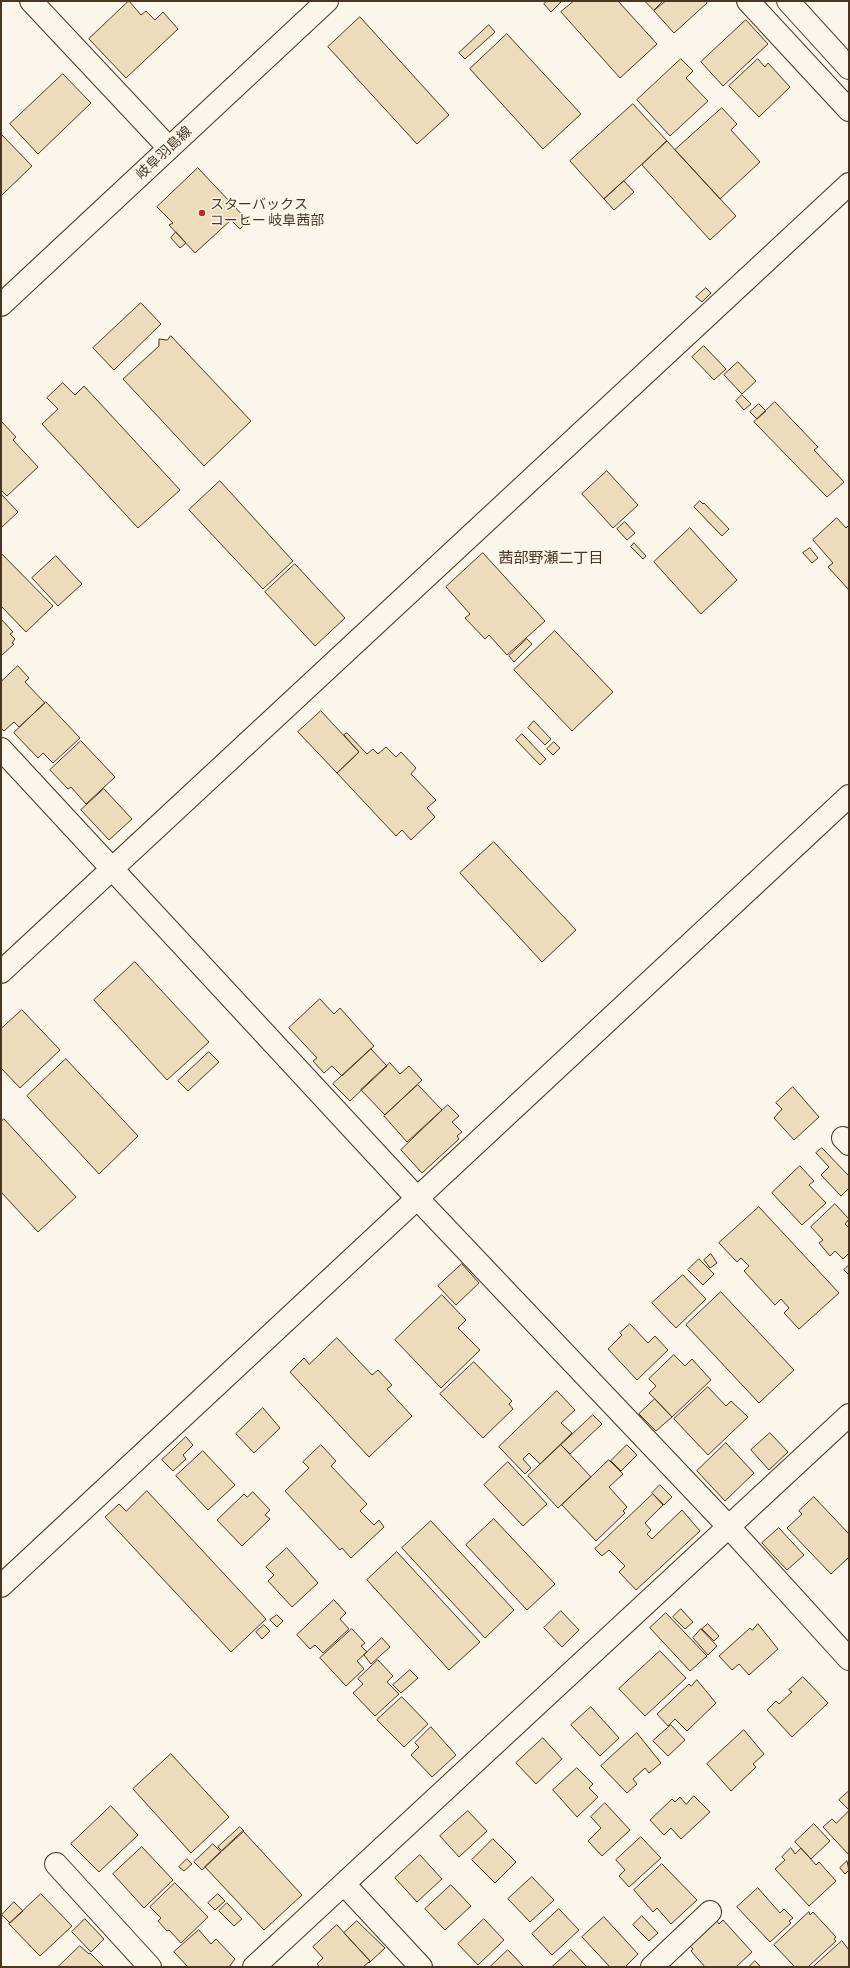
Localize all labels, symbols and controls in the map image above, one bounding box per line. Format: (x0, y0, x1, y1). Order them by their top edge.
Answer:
street label: 岐阜羽島線 (133, 123, 195, 183)
place label: スターバックス コーヒー 岐阜茜部 (210, 197, 324, 230)
marker: スターバックス コーヒー 岐阜茜部 (197, 208, 207, 218)
district label: 茜部野瀬二丁目 (499, 549, 603, 567)

